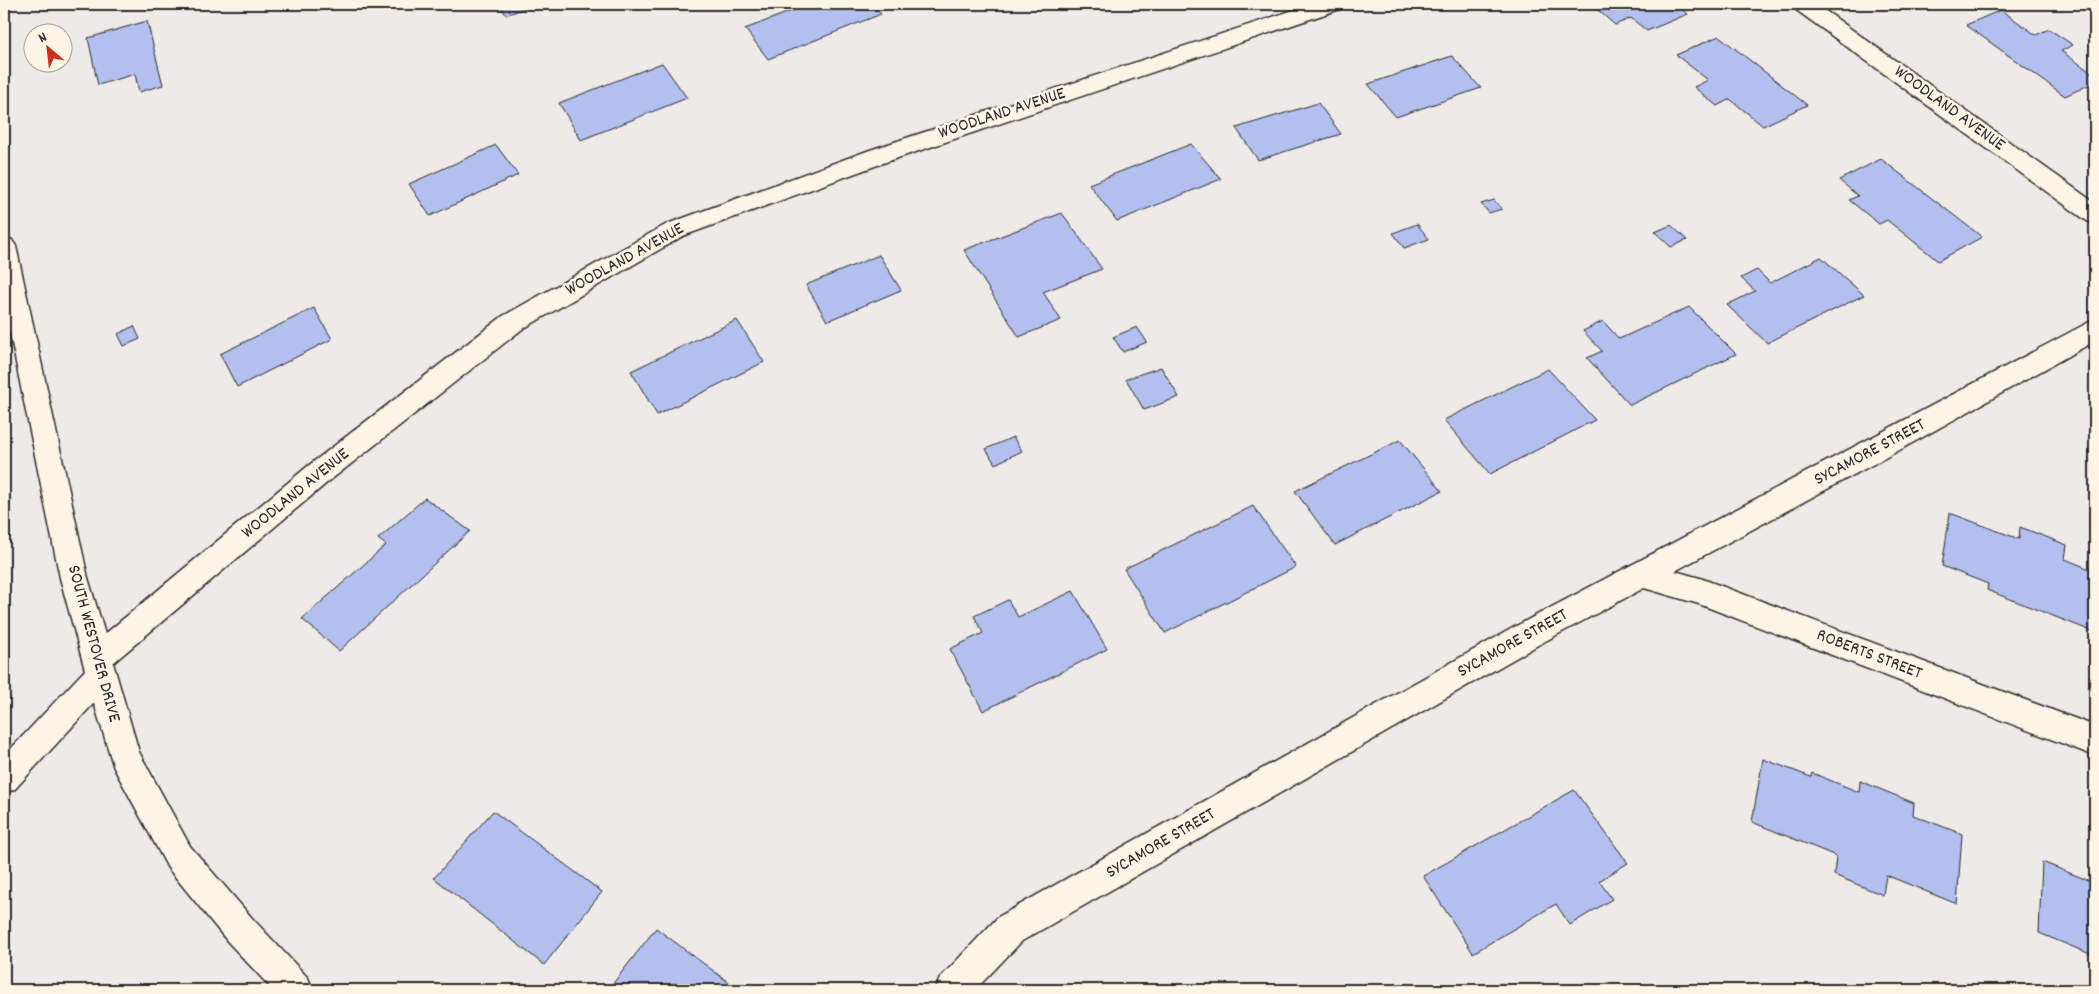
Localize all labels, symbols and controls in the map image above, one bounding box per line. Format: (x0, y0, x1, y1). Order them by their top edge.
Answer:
north arrow (22, 22, 72, 72)
text: N (35, 28, 51, 49)
street label: WOODLAND AVENUE (1888, 60, 2010, 158)
street label: WOODLAND AVENUE (935, 82, 1069, 146)
street label: WOODLAND AVENUE (561, 217, 689, 303)
street label: SYCAMORE STREET (1810, 413, 1930, 493)
street label: WOODLAND AVENUE (237, 443, 355, 545)
street label: SOUTH WESTOVER DRIVE (60, 563, 126, 725)
street label: SYCAMORE STREET (1453, 603, 1573, 685)
street label: ROBERTS STREET (1813, 623, 1925, 687)
street label: SYCAMORE STREET (1102, 803, 1220, 885)

